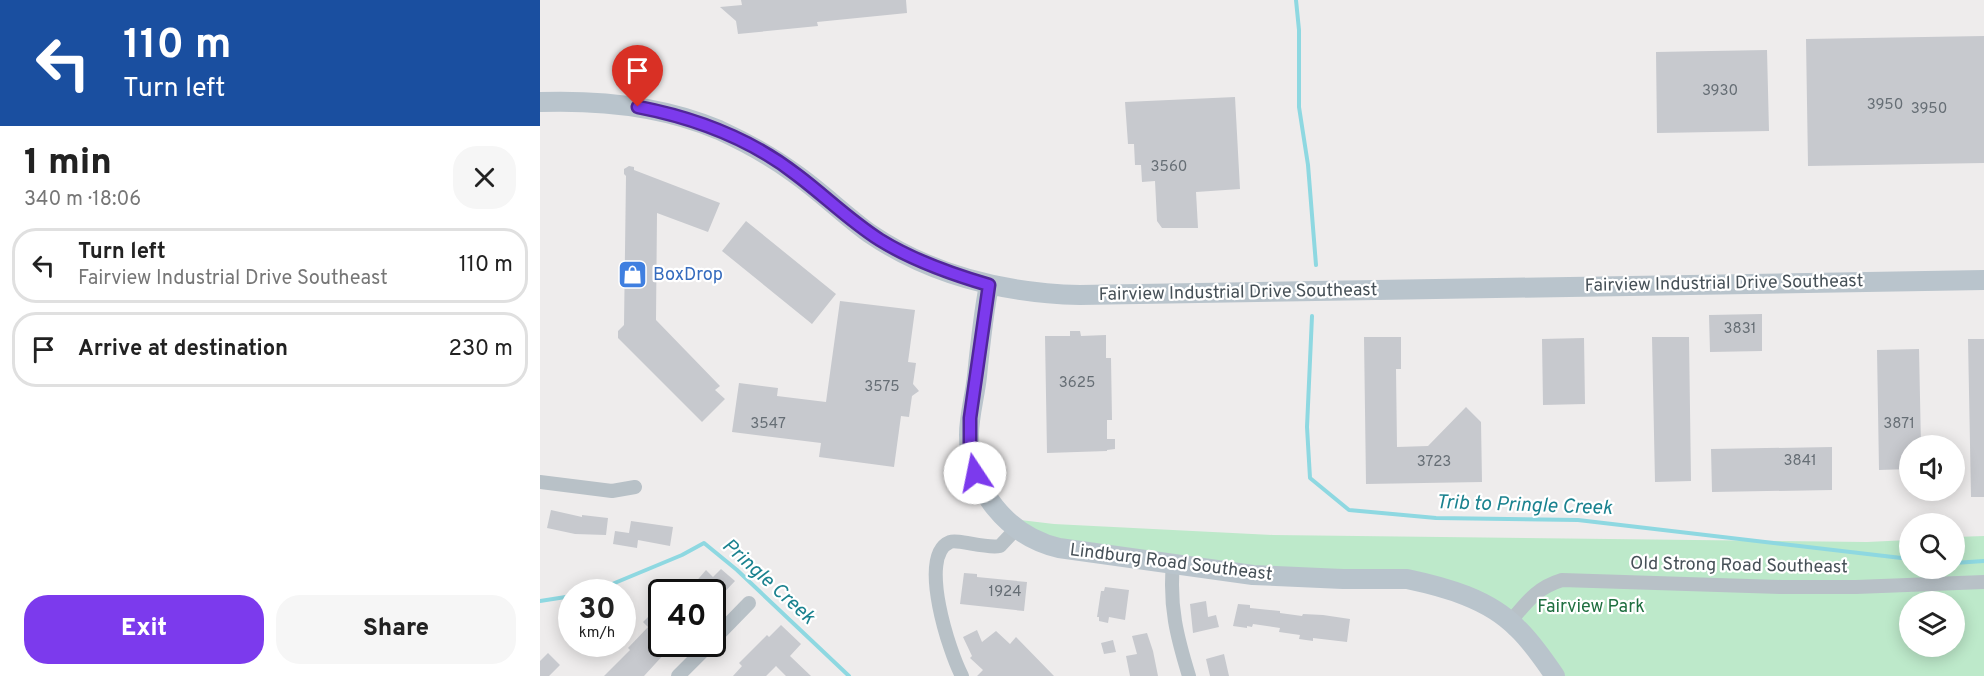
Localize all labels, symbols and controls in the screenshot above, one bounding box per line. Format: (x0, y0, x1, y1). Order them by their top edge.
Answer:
text: 110 m (123, 20, 232, 73)
icon: left (24, 24, 102, 102)
pin (612, 45, 663, 107)
icon: arrive (621, 54, 654, 87)
text: Turn left (123, 72, 225, 106)
house number: 3930 (1702, 82, 1738, 101)
house number: 3950 (1867, 96, 1903, 115)
house number: 3950 (1911, 100, 1947, 119)
text: 1 min (24, 141, 112, 187)
button: close (453, 146, 516, 209)
house number: 3560 (1151, 158, 1187, 177)
text: 340 m · 18:06 (24, 187, 141, 213)
text: Turn left (78, 239, 166, 266)
icon: left (27, 249, 60, 282)
text: 110 m (459, 252, 513, 279)
shop icon: BoxDrop (616, 259, 648, 291)
place label: BoxDrop (653, 264, 723, 287)
text: Fairview Industrial Drive Southeast (78, 266, 388, 292)
street label: Fairview Industrial Drive Southeast (1584, 270, 1864, 298)
street label: Fairview Industrial Drive Southeast (1098, 279, 1378, 307)
house number: 3831 (1724, 320, 1756, 339)
icon: arrive (27, 333, 60, 366)
text: Arrive at destination (78, 336, 288, 363)
text: 230 m (449, 336, 513, 363)
house number: 3625 (1059, 374, 1095, 393)
house number: 3575 (864, 378, 900, 397)
house number: 3547 (750, 415, 786, 434)
house number: 3871 (1883, 415, 1915, 434)
map controls (1899, 435, 1965, 657)
button: sound (1899, 435, 1965, 501)
position arrow (943, 441, 1007, 505)
house number: 3841 (1783, 452, 1817, 471)
house number: 3723 (1417, 453, 1451, 472)
water label: Trib to Pringle Creek (1435, 490, 1614, 522)
button: search (1899, 513, 1965, 579)
water label: Pringle Creek (716, 533, 821, 631)
street label: Lindburg Road Southeast (1068, 539, 1274, 587)
street label: Old Strong Road Southeast (1630, 553, 1848, 579)
speed limit sign: 40 (648, 579, 726, 657)
house number: 1924 (989, 583, 1021, 602)
button: layers (1899, 591, 1965, 657)
text: 30 (578, 592, 616, 629)
button: Exit (24, 595, 264, 664)
button: Share (276, 595, 516, 664)
park label: Fairview Park (1537, 596, 1645, 619)
text: km/h (579, 624, 615, 643)

